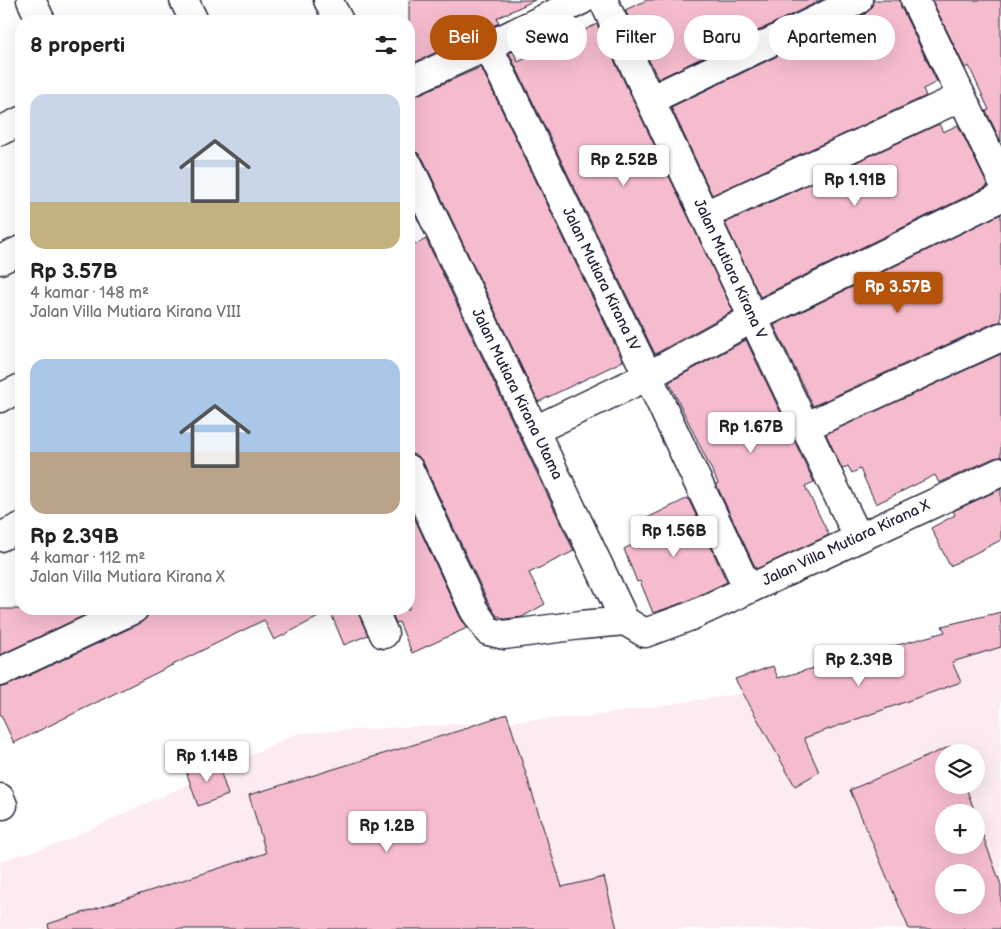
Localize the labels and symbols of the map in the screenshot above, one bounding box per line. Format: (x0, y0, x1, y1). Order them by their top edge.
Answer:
pin: Rp 2.52B (572, 144, 676, 187)
pin: Rp 1.91B (803, 164, 907, 207)
street label: Jalan Mutiara Kirana V (689, 196, 771, 343)
street label: Jalan Mutiara Kirana IV (558, 204, 644, 355)
pin: Rp 3.57B (846, 272, 950, 314)
street label: Jalan Mutiara Kirana Utama (467, 305, 567, 483)
pin: Rp 1.67B (699, 412, 803, 454)
street label: Jalan Villa Mutiara Kirana X (759, 496, 933, 590)
pin: Rp 1.56B (622, 516, 726, 558)
pin: Rp 2.39B (807, 644, 911, 687)
pin: Rp 1.14B (155, 740, 259, 783)
pin: Rp 1.2B (341, 810, 433, 853)

